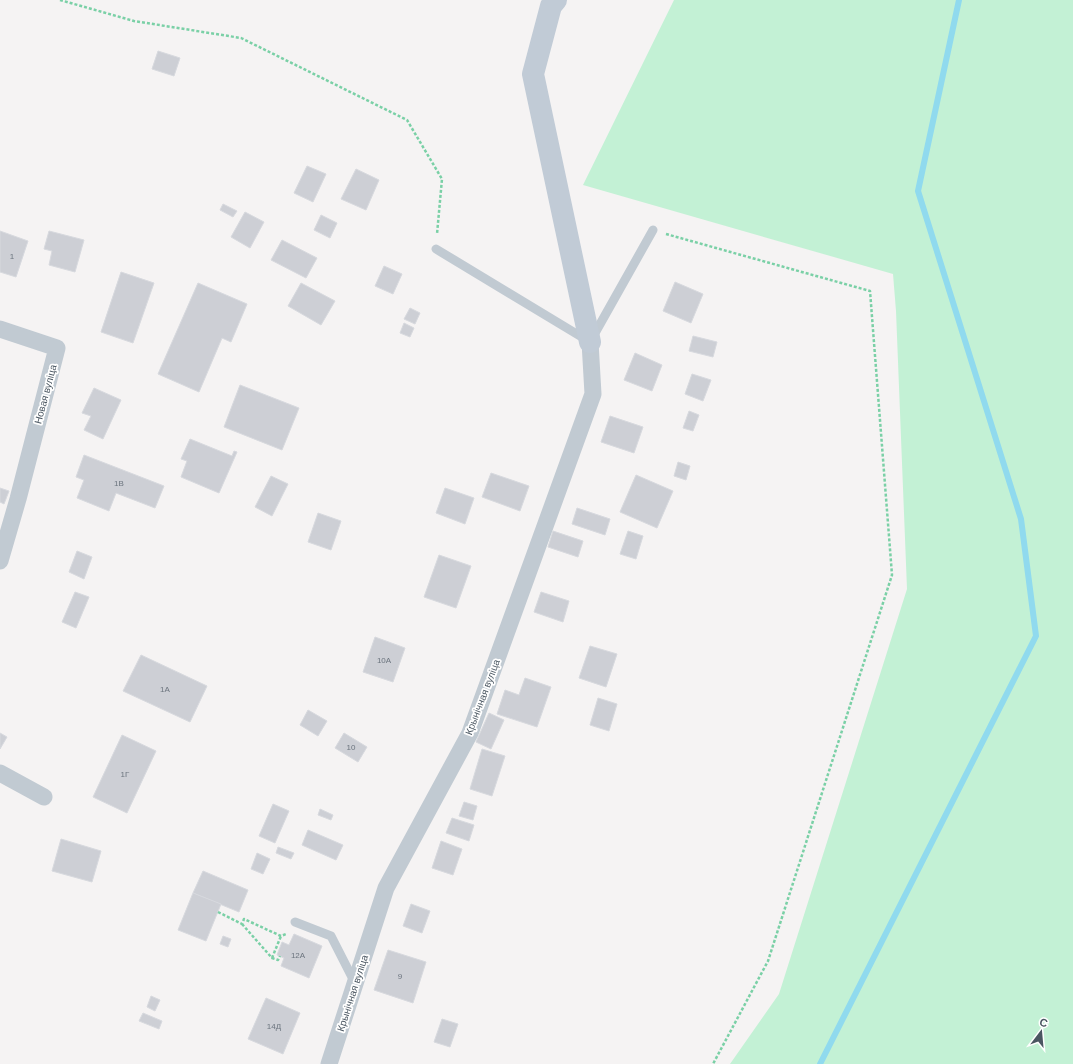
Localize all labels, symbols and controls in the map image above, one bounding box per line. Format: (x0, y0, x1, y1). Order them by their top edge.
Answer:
house number: 1 (10, 252, 15, 261)
street label: Новая вуліца (32, 363, 59, 425)
house number: 1В (114, 479, 124, 488)
house number: 10А (377, 656, 392, 665)
street label: Крынічная вуліца (463, 657, 502, 737)
house number: 1А (160, 685, 171, 694)
house number: 10 (347, 743, 356, 752)
house number: 1Г (121, 770, 130, 779)
house number: 12А (291, 951, 306, 960)
street label: Крынічная вуліца (335, 953, 370, 1033)
house number: 9 (398, 972, 403, 981)
north arrow (1021, 1012, 1061, 1052)
text: С (1038, 1016, 1049, 1029)
house number: 14Д (267, 1022, 282, 1031)

